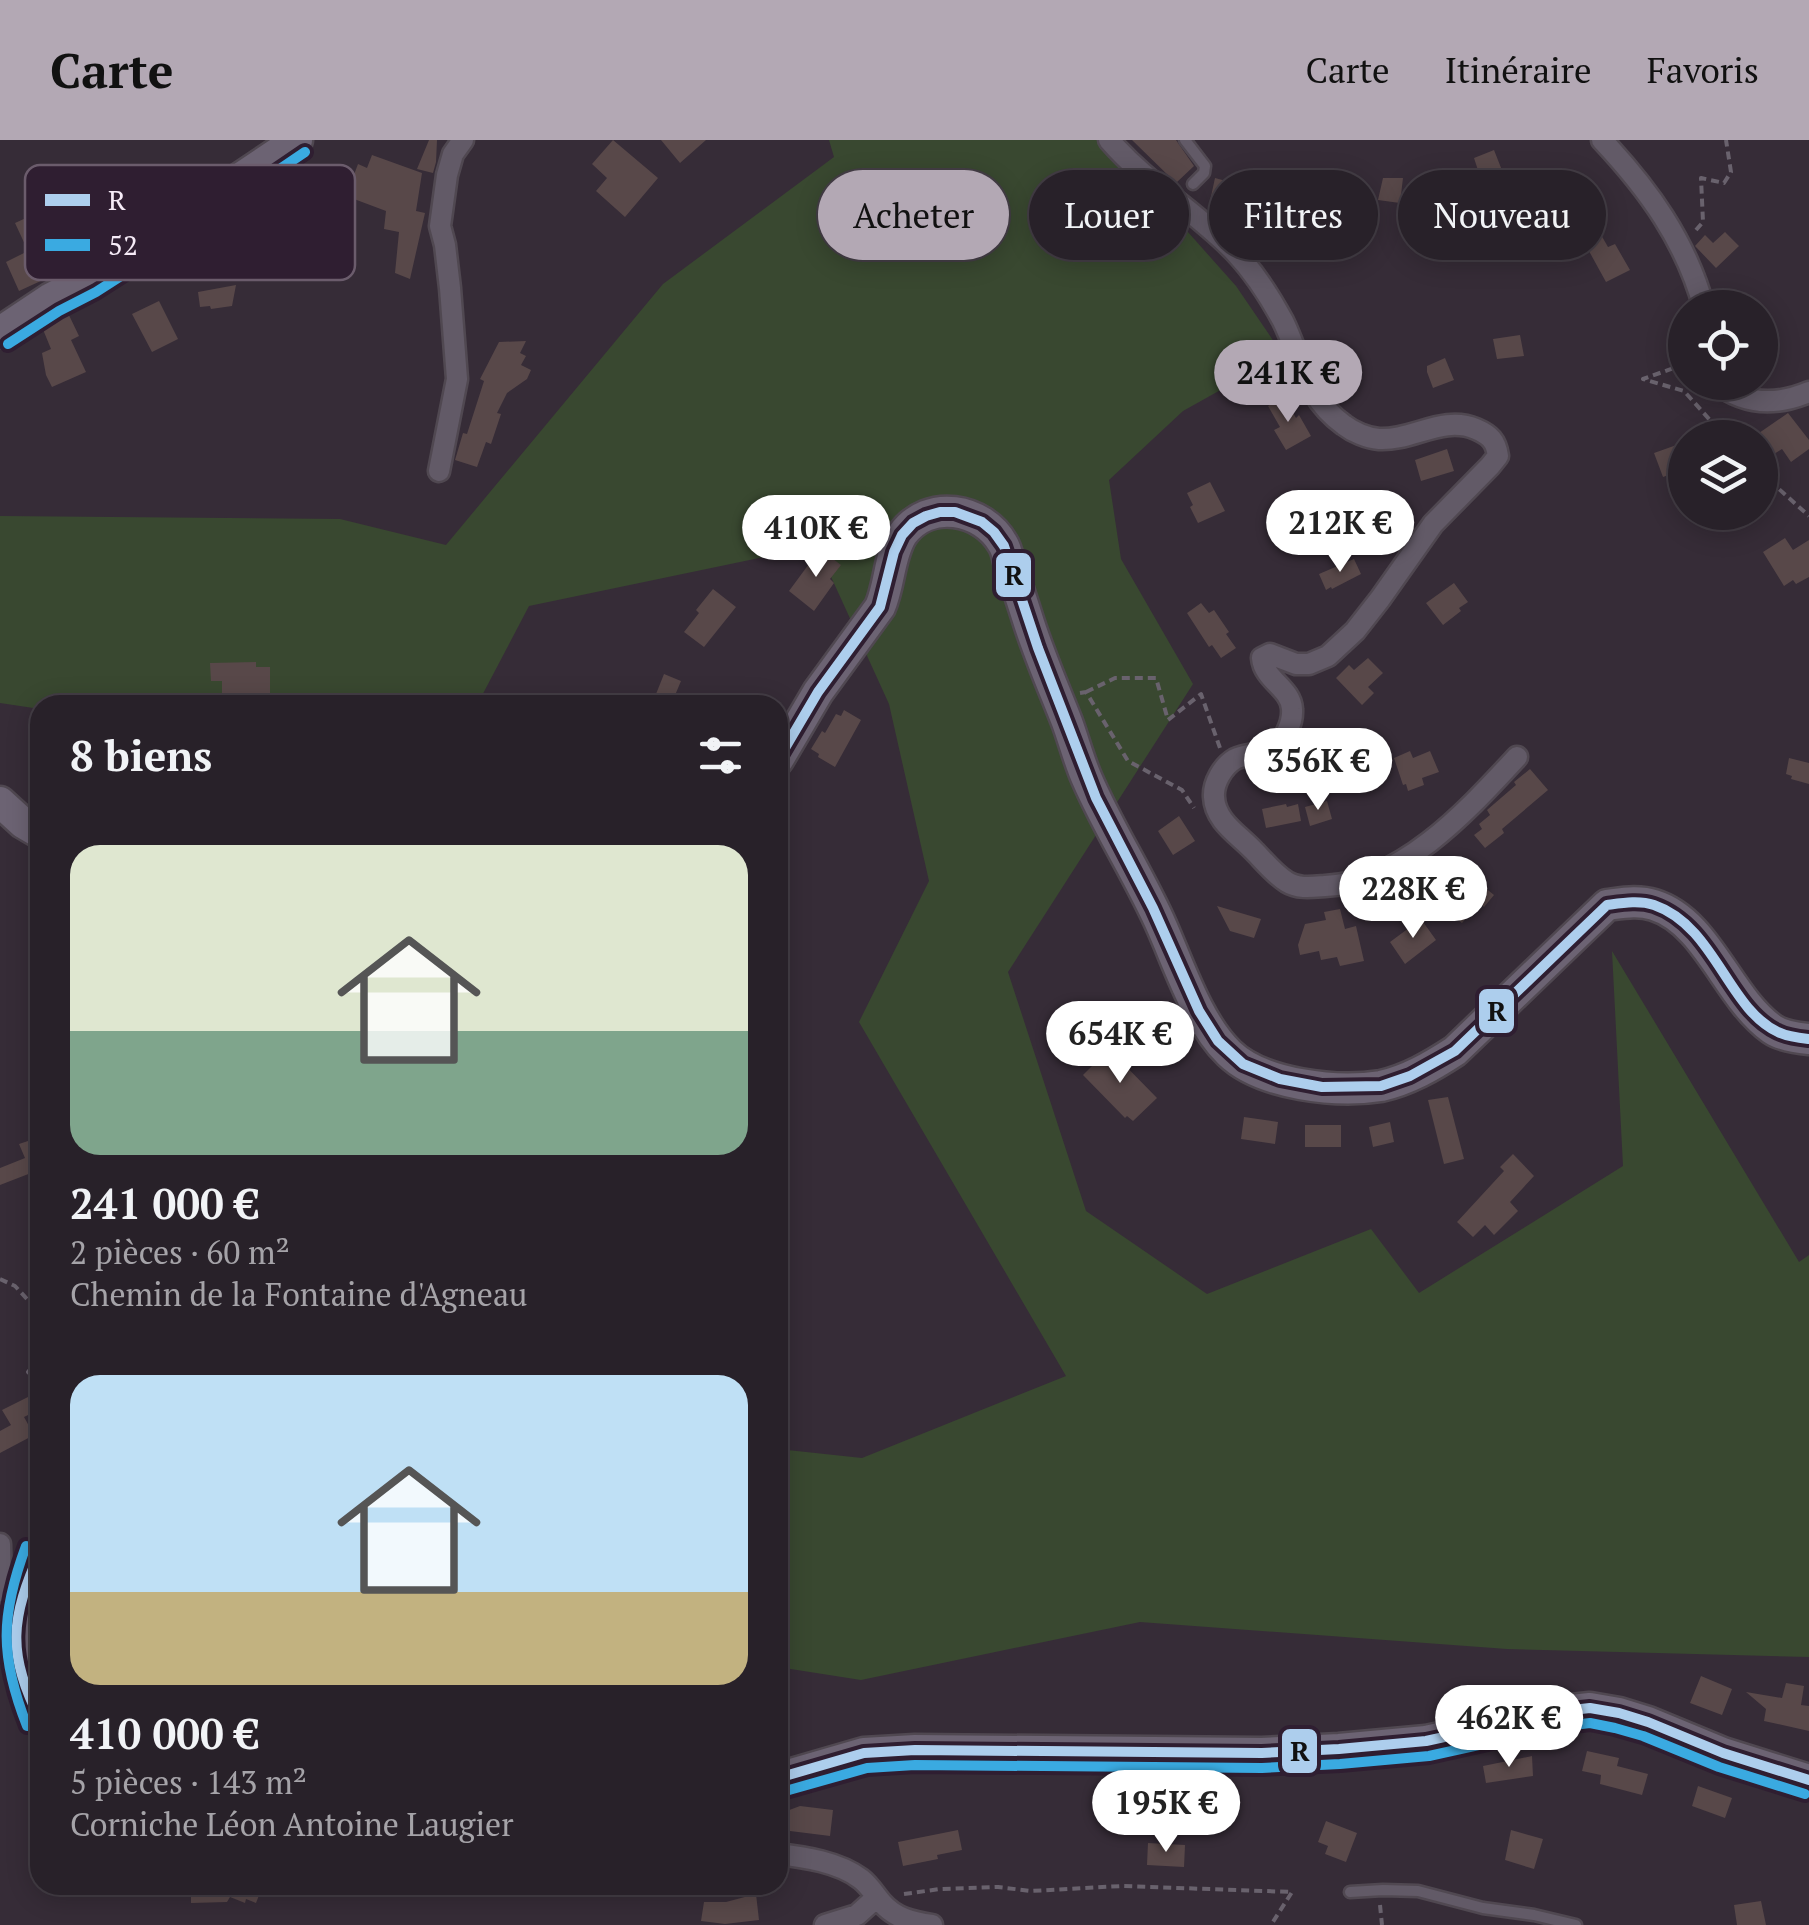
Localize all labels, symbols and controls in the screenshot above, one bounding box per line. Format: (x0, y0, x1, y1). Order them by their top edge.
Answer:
text: Carte (50, 38, 174, 102)
text: Carte (1305, 47, 1390, 93)
text: Itinéraire (1445, 47, 1592, 93)
text: Favoris (1647, 47, 1759, 93)
legend (25, 165, 355, 280)
chip: Acheter (818, 170, 1009, 260)
chip: Louer (1029, 170, 1189, 260)
chip: Filtres (1209, 170, 1378, 260)
chip: Nouveau (1398, 170, 1606, 260)
text: R (108, 181, 126, 218)
text: 52 (108, 226, 138, 263)
map controls (1668, 290, 1778, 530)
button: locate (1668, 290, 1778, 400)
pin: 241K € (1207, 340, 1369, 425)
text: 241K € (1236, 351, 1340, 393)
button: layers (1668, 420, 1778, 530)
pin: 212K € (1259, 490, 1421, 575)
pin: 410K € (735, 495, 897, 580)
text: 212K € (1288, 501, 1392, 543)
text: 410K € (764, 506, 868, 548)
line badge: R (994, 551, 1033, 599)
text: R (1004, 556, 1024, 593)
text: 8 biens (70, 727, 212, 783)
icon: filters (693, 728, 748, 783)
pin: 356K € (1237, 728, 1399, 813)
text: 356K € (1266, 739, 1370, 781)
pin: 228K € (1332, 856, 1494, 941)
text: 228K € (1361, 867, 1465, 909)
icon: home (319, 910, 499, 1090)
line badge: R (1477, 987, 1516, 1035)
text: R (1487, 992, 1507, 1029)
pin: 654K € (1039, 1001, 1201, 1086)
text: 654K € (1068, 1012, 1172, 1054)
text: 241 000 € (70, 1175, 259, 1231)
text: 2 pièces · 60 m² (70, 1231, 290, 1273)
text: Chemin de la Fontaine d'Agneau (70, 1273, 527, 1315)
icon: home (319, 1440, 499, 1620)
pin: 462K € (1428, 1685, 1590, 1770)
text: 462K € (1457, 1696, 1561, 1738)
text: 410 000 € (70, 1705, 259, 1761)
line badge: R (1280, 1727, 1319, 1775)
text: R (1290, 1732, 1310, 1769)
text: 5 pièces · 143 m² (70, 1761, 307, 1803)
pin: 195K € (1085, 1770, 1247, 1855)
text: 195K € (1114, 1781, 1218, 1823)
text: Corniche Léon Antoine Laugier (70, 1803, 513, 1845)

